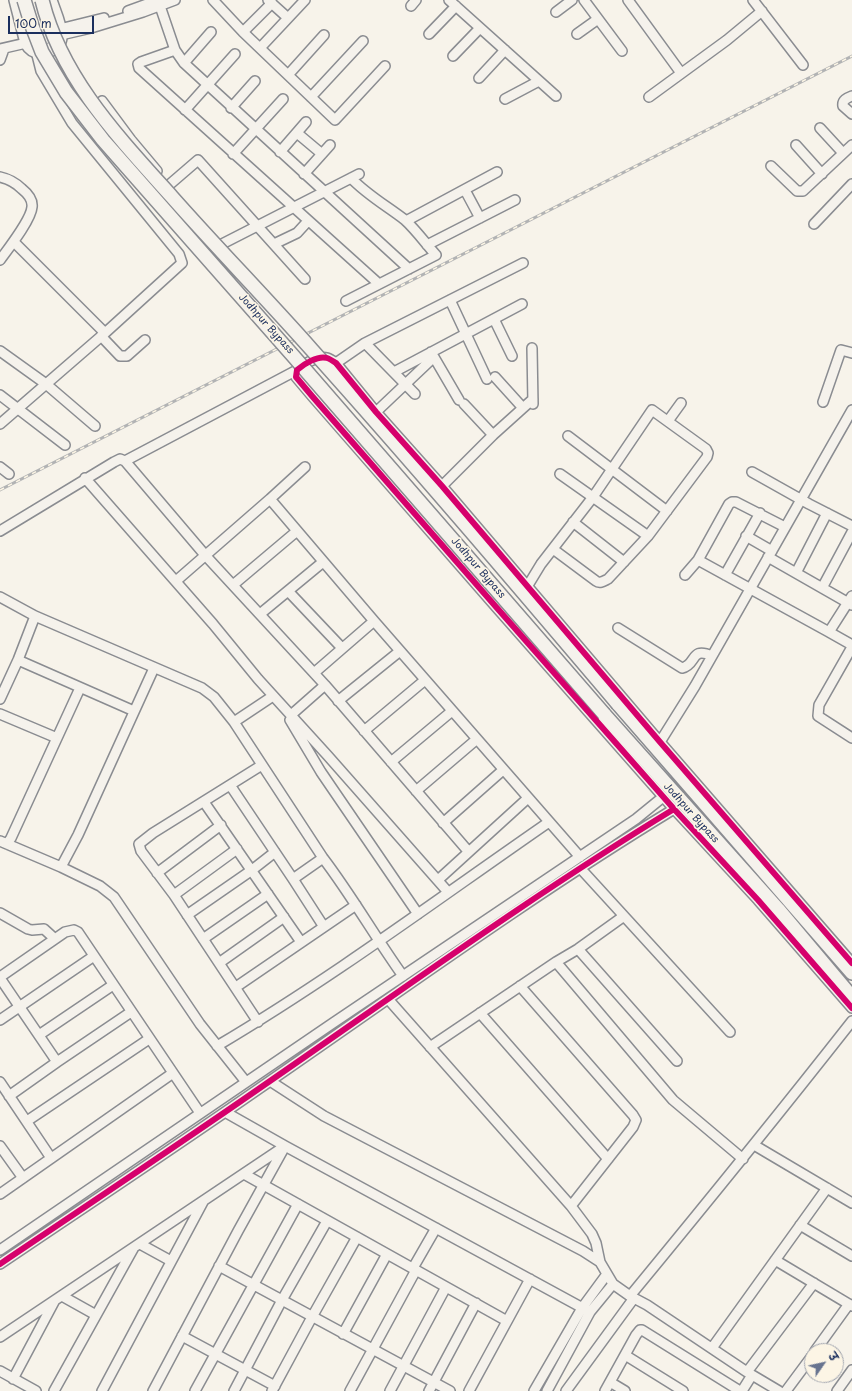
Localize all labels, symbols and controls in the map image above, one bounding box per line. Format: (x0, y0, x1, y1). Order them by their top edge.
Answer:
scale bar (10, 8, 96, 34)
text: 100 m (15, 14, 52, 32)
street label: Jodhpur Bypass (236, 292, 296, 356)
street label: Jodhpur Bypass (448, 535, 508, 601)
street label: Jodhpur Bypass (661, 781, 721, 845)
north arrow (804, 1343, 844, 1383)
text: उ (824, 1349, 843, 1364)

